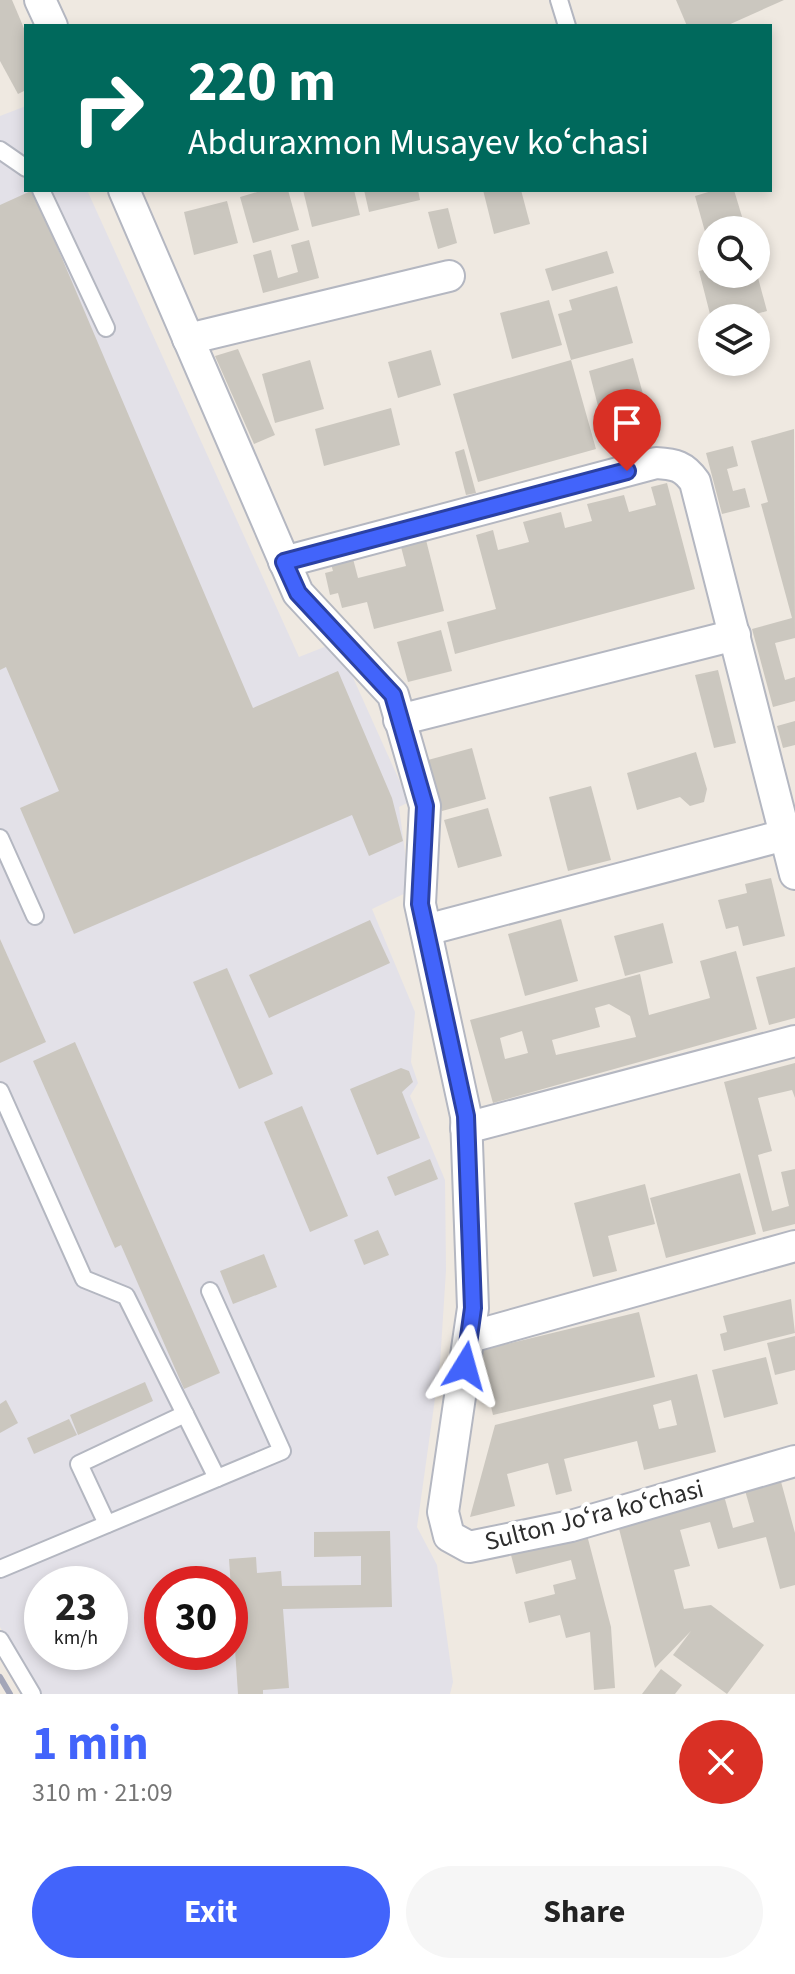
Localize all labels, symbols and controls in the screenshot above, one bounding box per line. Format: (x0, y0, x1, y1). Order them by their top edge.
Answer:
text: 220 m (188, 43, 336, 122)
icon: right (56, 56, 160, 160)
text: Abduraxmon Musayev koʻchasi (188, 117, 649, 168)
map controls (698, 216, 770, 376)
button: search (698, 216, 770, 288)
button: layers (698, 304, 770, 376)
pin (593, 389, 661, 471)
icon: arrive (605, 401, 649, 445)
position arrow (423, 1324, 507, 1408)
street label: Sulton Joʻra koʻchasi (481, 1470, 707, 1560)
speed limit sign: 30 (144, 1566, 248, 1670)
text: 23 (55, 1579, 97, 1636)
text: km/h (54, 1624, 98, 1652)
text: 1 min (32, 1710, 149, 1778)
button: close (679, 1720, 763, 1804)
text: 310 m · 21:09 (32, 1774, 173, 1811)
button: Exit (32, 1866, 390, 1958)
button: Share (406, 1866, 763, 1958)

